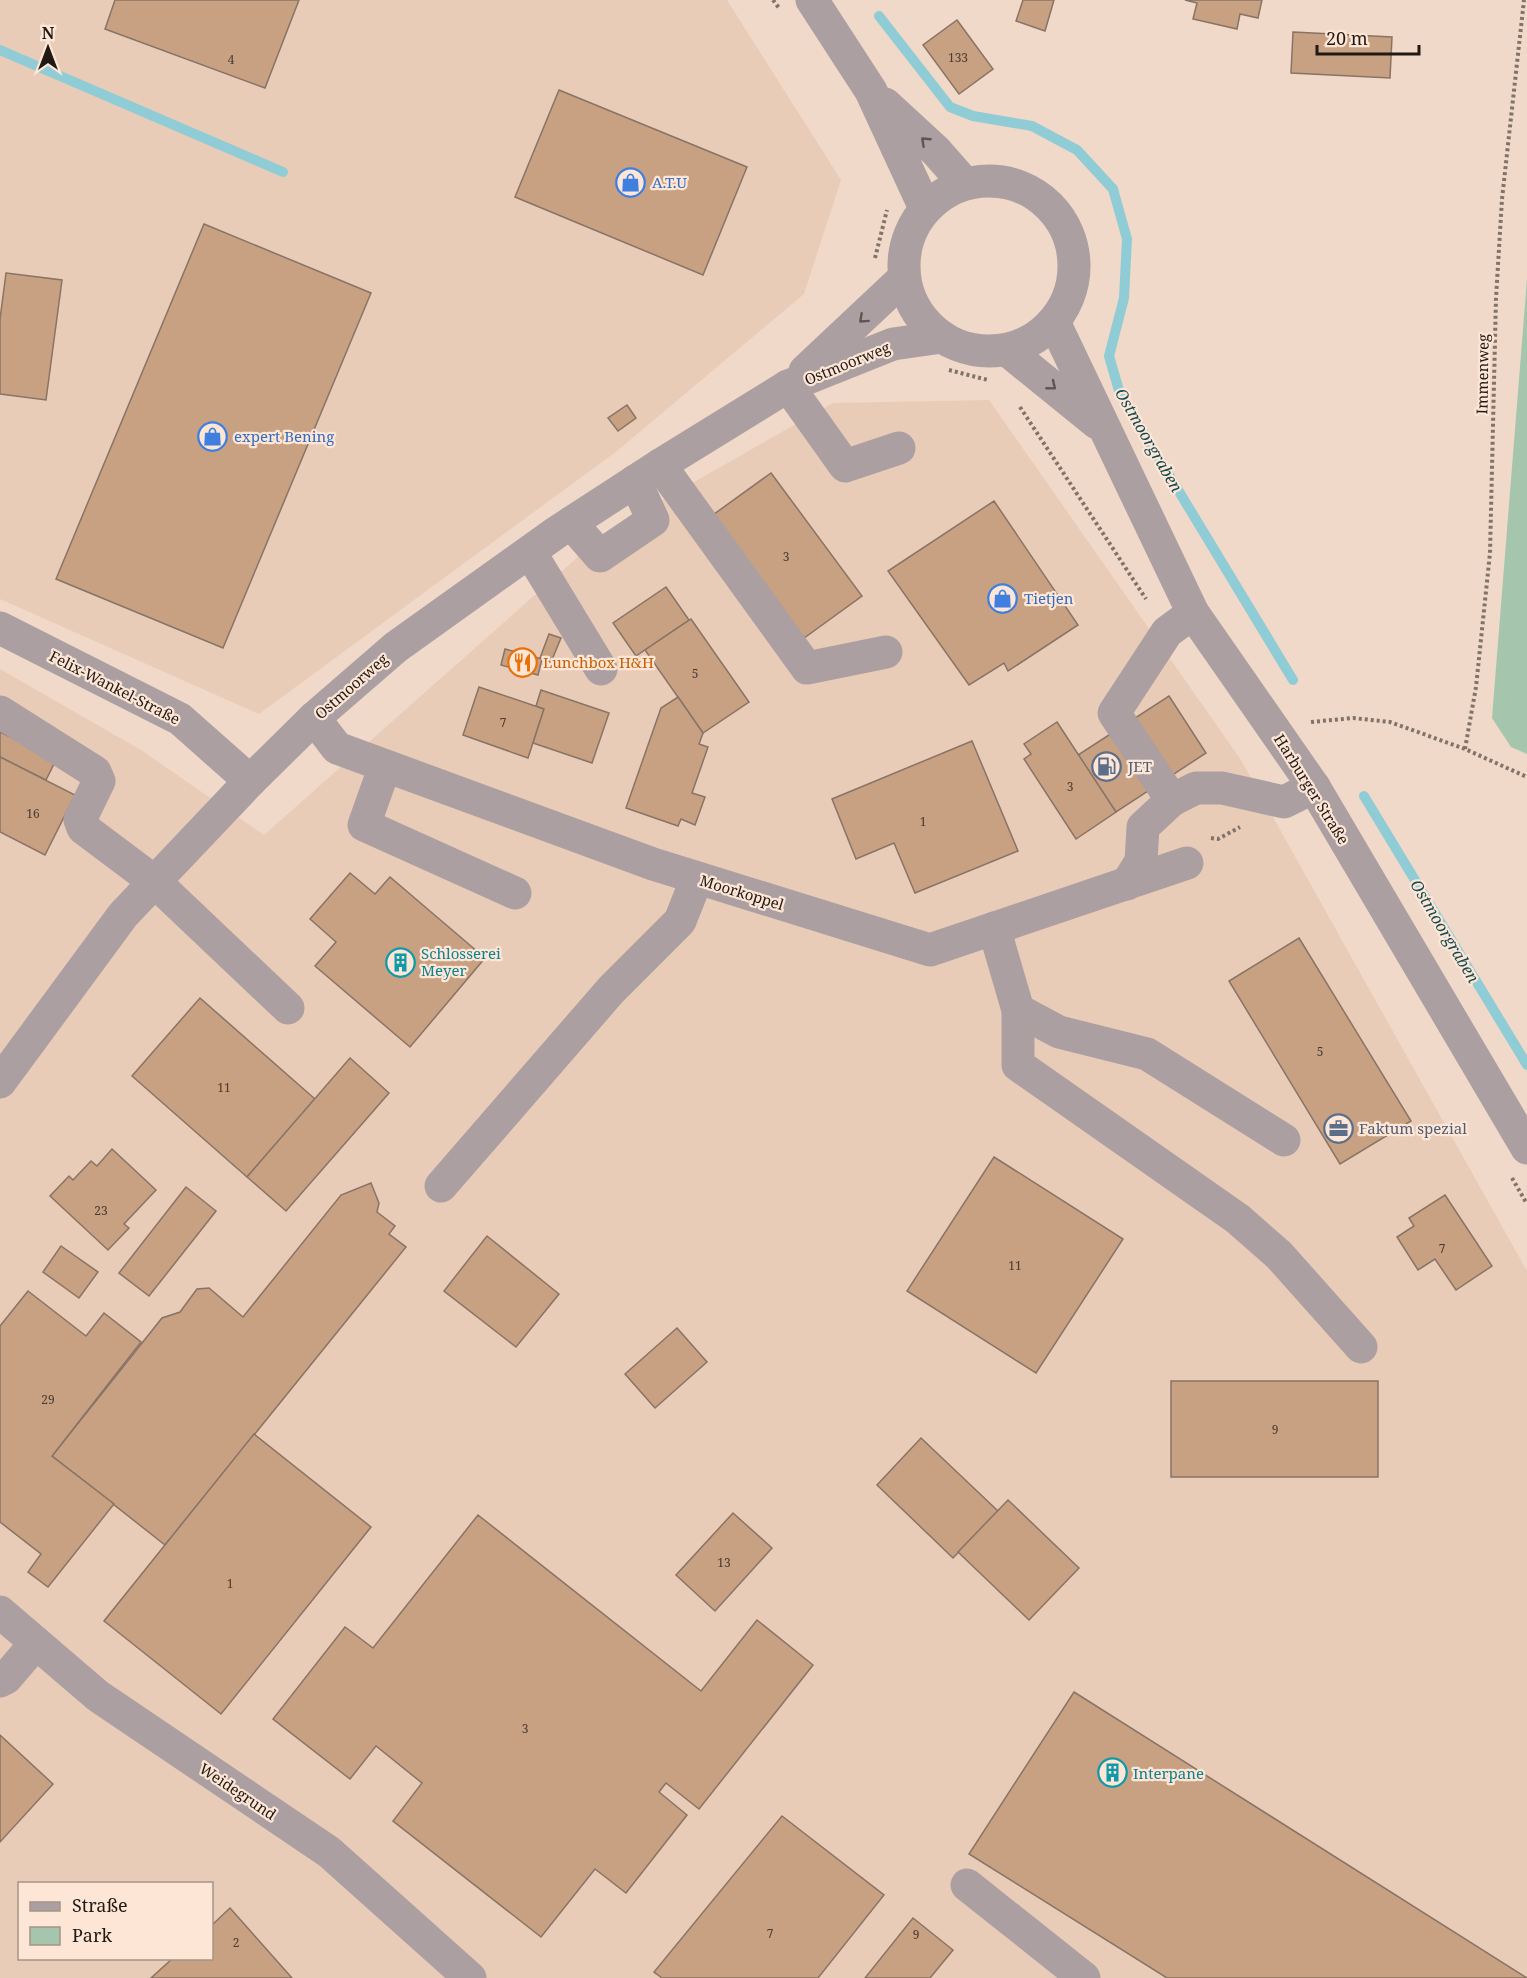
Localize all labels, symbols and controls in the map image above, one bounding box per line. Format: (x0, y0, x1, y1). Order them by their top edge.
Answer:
north arrow (18, 18, 78, 78)
scale bar (1317, 18, 1419, 56)
text: N (42, 22, 55, 44)
text: 20 m (1326, 26, 1368, 50)
house number: 133 (948, 49, 968, 66)
house number: 4 (228, 51, 235, 68)
one-way arrow (921, 137, 931, 148)
shop icon: A.T.U (615, 166, 647, 198)
place label: A.T.U (652, 172, 687, 192)
one-way arrow (859, 312, 870, 323)
street label: Immenweg (1471, 334, 1493, 414)
street label: Ostmoorweg (801, 337, 893, 389)
one-way arrow (1045, 379, 1056, 390)
water label: Ostmoorgraben (1110, 384, 1188, 496)
shop icon: expert Bening (197, 420, 229, 452)
place label: expert Bening (234, 426, 334, 446)
house number: 3 (783, 548, 790, 565)
shop icon: Tietjen (987, 582, 1019, 614)
place label: Tietjen (1024, 588, 1074, 608)
street label: Felix-Wankel-Straße (46, 645, 184, 729)
restaurant icon: Lunchbox H&H (506, 646, 538, 678)
street label: Ostmoorweg (310, 649, 392, 723)
place label: Lunchbox H&H (543, 652, 654, 672)
house number: 5 (692, 665, 698, 682)
house number: 7 (500, 714, 507, 731)
street label: Harburger Straße (1270, 730, 1354, 848)
fuel station icon: JET (1091, 750, 1123, 782)
place label: JET (1127, 756, 1152, 776)
house number: 3 (1067, 778, 1074, 795)
house number: 16 (26, 805, 40, 822)
house number: 1 (920, 813, 926, 830)
street label: Moorkoppel (698, 870, 787, 914)
water label: Ostmoorgraben (1405, 875, 1485, 987)
place label: Schlosserei Meyer (421, 943, 501, 980)
building icon: Schlosserei Meyer (384, 946, 416, 978)
house number: 5 (1317, 1043, 1323, 1060)
house number: 11 (217, 1079, 231, 1096)
office icon: Faktum spezial (1322, 1112, 1354, 1144)
place label: Faktum spezial (1359, 1118, 1467, 1138)
house number: 23 (94, 1202, 108, 1219)
house number: 7 (1439, 1240, 1446, 1257)
house number: 11 (1008, 1257, 1022, 1274)
house number: 29 (41, 1391, 55, 1408)
house number: 9 (1272, 1421, 1278, 1438)
house number: 13 (717, 1554, 731, 1571)
house number: 1 (227, 1575, 233, 1592)
house number: 3 (522, 1720, 529, 1737)
building icon: Interpane (1096, 1757, 1128, 1789)
street label: Weidegrund (196, 1758, 280, 1824)
place label: Interpane (1133, 1763, 1204, 1783)
legend (18, 1882, 213, 1960)
text: Straße (72, 1893, 128, 1917)
text: Park (72, 1923, 112, 1947)
house number: 7 (767, 1925, 774, 1942)
house number: 9 (913, 1926, 919, 1943)
house number: 2 (233, 1934, 239, 1951)

